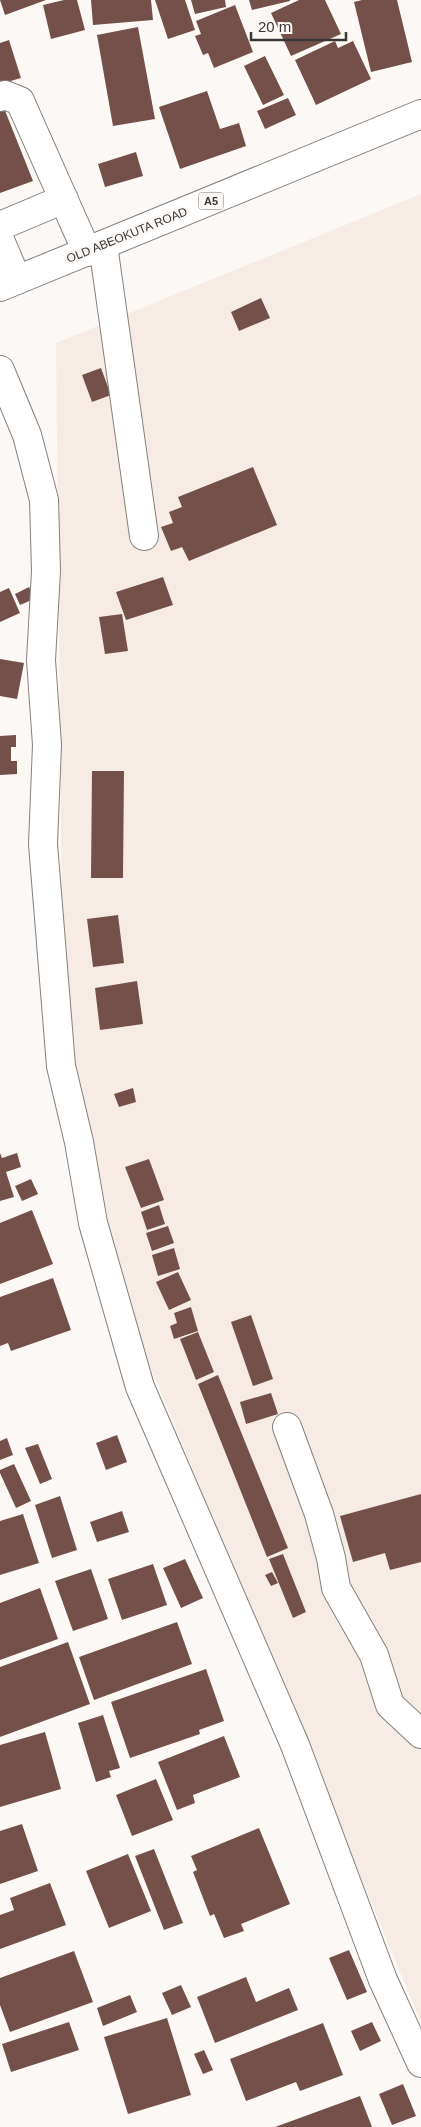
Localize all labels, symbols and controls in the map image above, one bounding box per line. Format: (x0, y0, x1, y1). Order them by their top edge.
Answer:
scale bar (251, 10, 346, 42)
text: 20 m (258, 18, 291, 35)
road number: A5 (198, 192, 224, 210)
street label: OLD ABEOKUTA ROAD (65, 204, 190, 266)

